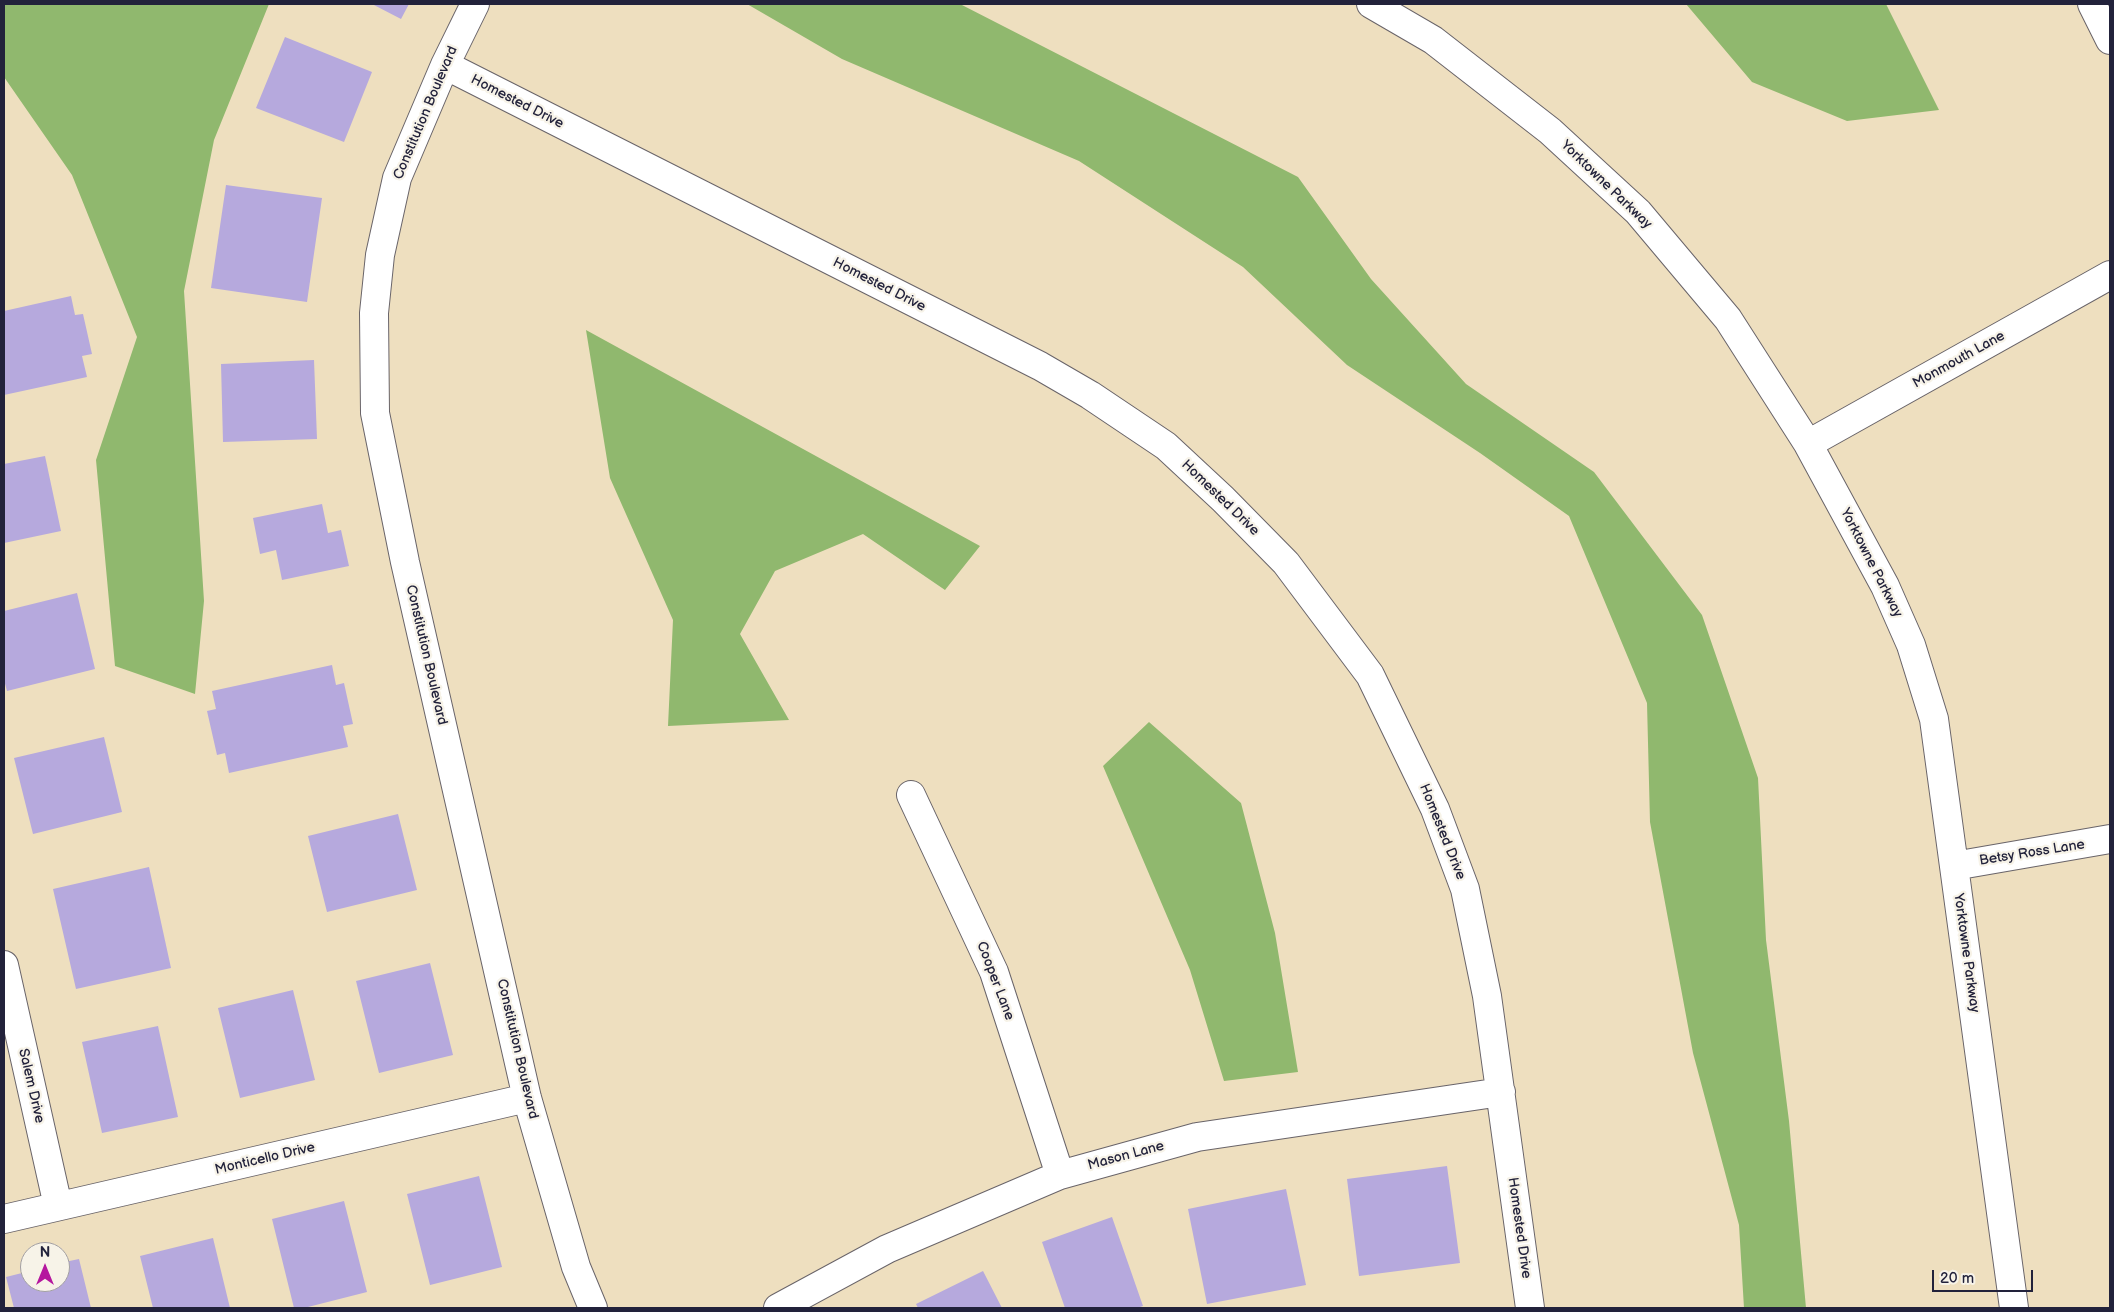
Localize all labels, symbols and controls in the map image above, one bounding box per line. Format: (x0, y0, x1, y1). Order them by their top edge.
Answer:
street label: Constitution Boulevard (390, 44, 462, 182)
street label: Homested Drive (468, 71, 566, 133)
street label: Yorktowne Parkway (1557, 137, 1655, 233)
street label: Homested Drive (830, 254, 928, 316)
street label: Monmouth Lane (1910, 328, 2008, 392)
street label: Homested Drive (1178, 457, 1262, 539)
street label: Yorktowne Parkway (1836, 506, 1906, 620)
street label: Constitution Boulevard (402, 583, 450, 727)
street label: Homested Drive (1415, 782, 1469, 882)
street label: Betsy Ross Lane (1978, 836, 2086, 870)
street label: Yorktowne Parkway (1949, 892, 1983, 1014)
street label: Cooper Lane (972, 939, 1018, 1023)
street label: Constitution Boulevard (493, 977, 541, 1121)
street label: Salem Drive (14, 1047, 48, 1125)
street label: Mason Lane (1086, 1138, 1166, 1174)
street label: Monticello Drive (213, 1139, 317, 1179)
street label: Homested Drive (1504, 1176, 1534, 1280)
north arrow (20, 1242, 70, 1292)
text: N (40, 1244, 50, 1261)
scale bar (1934, 1260, 2035, 1292)
text: 20 m (1940, 1269, 1974, 1288)

